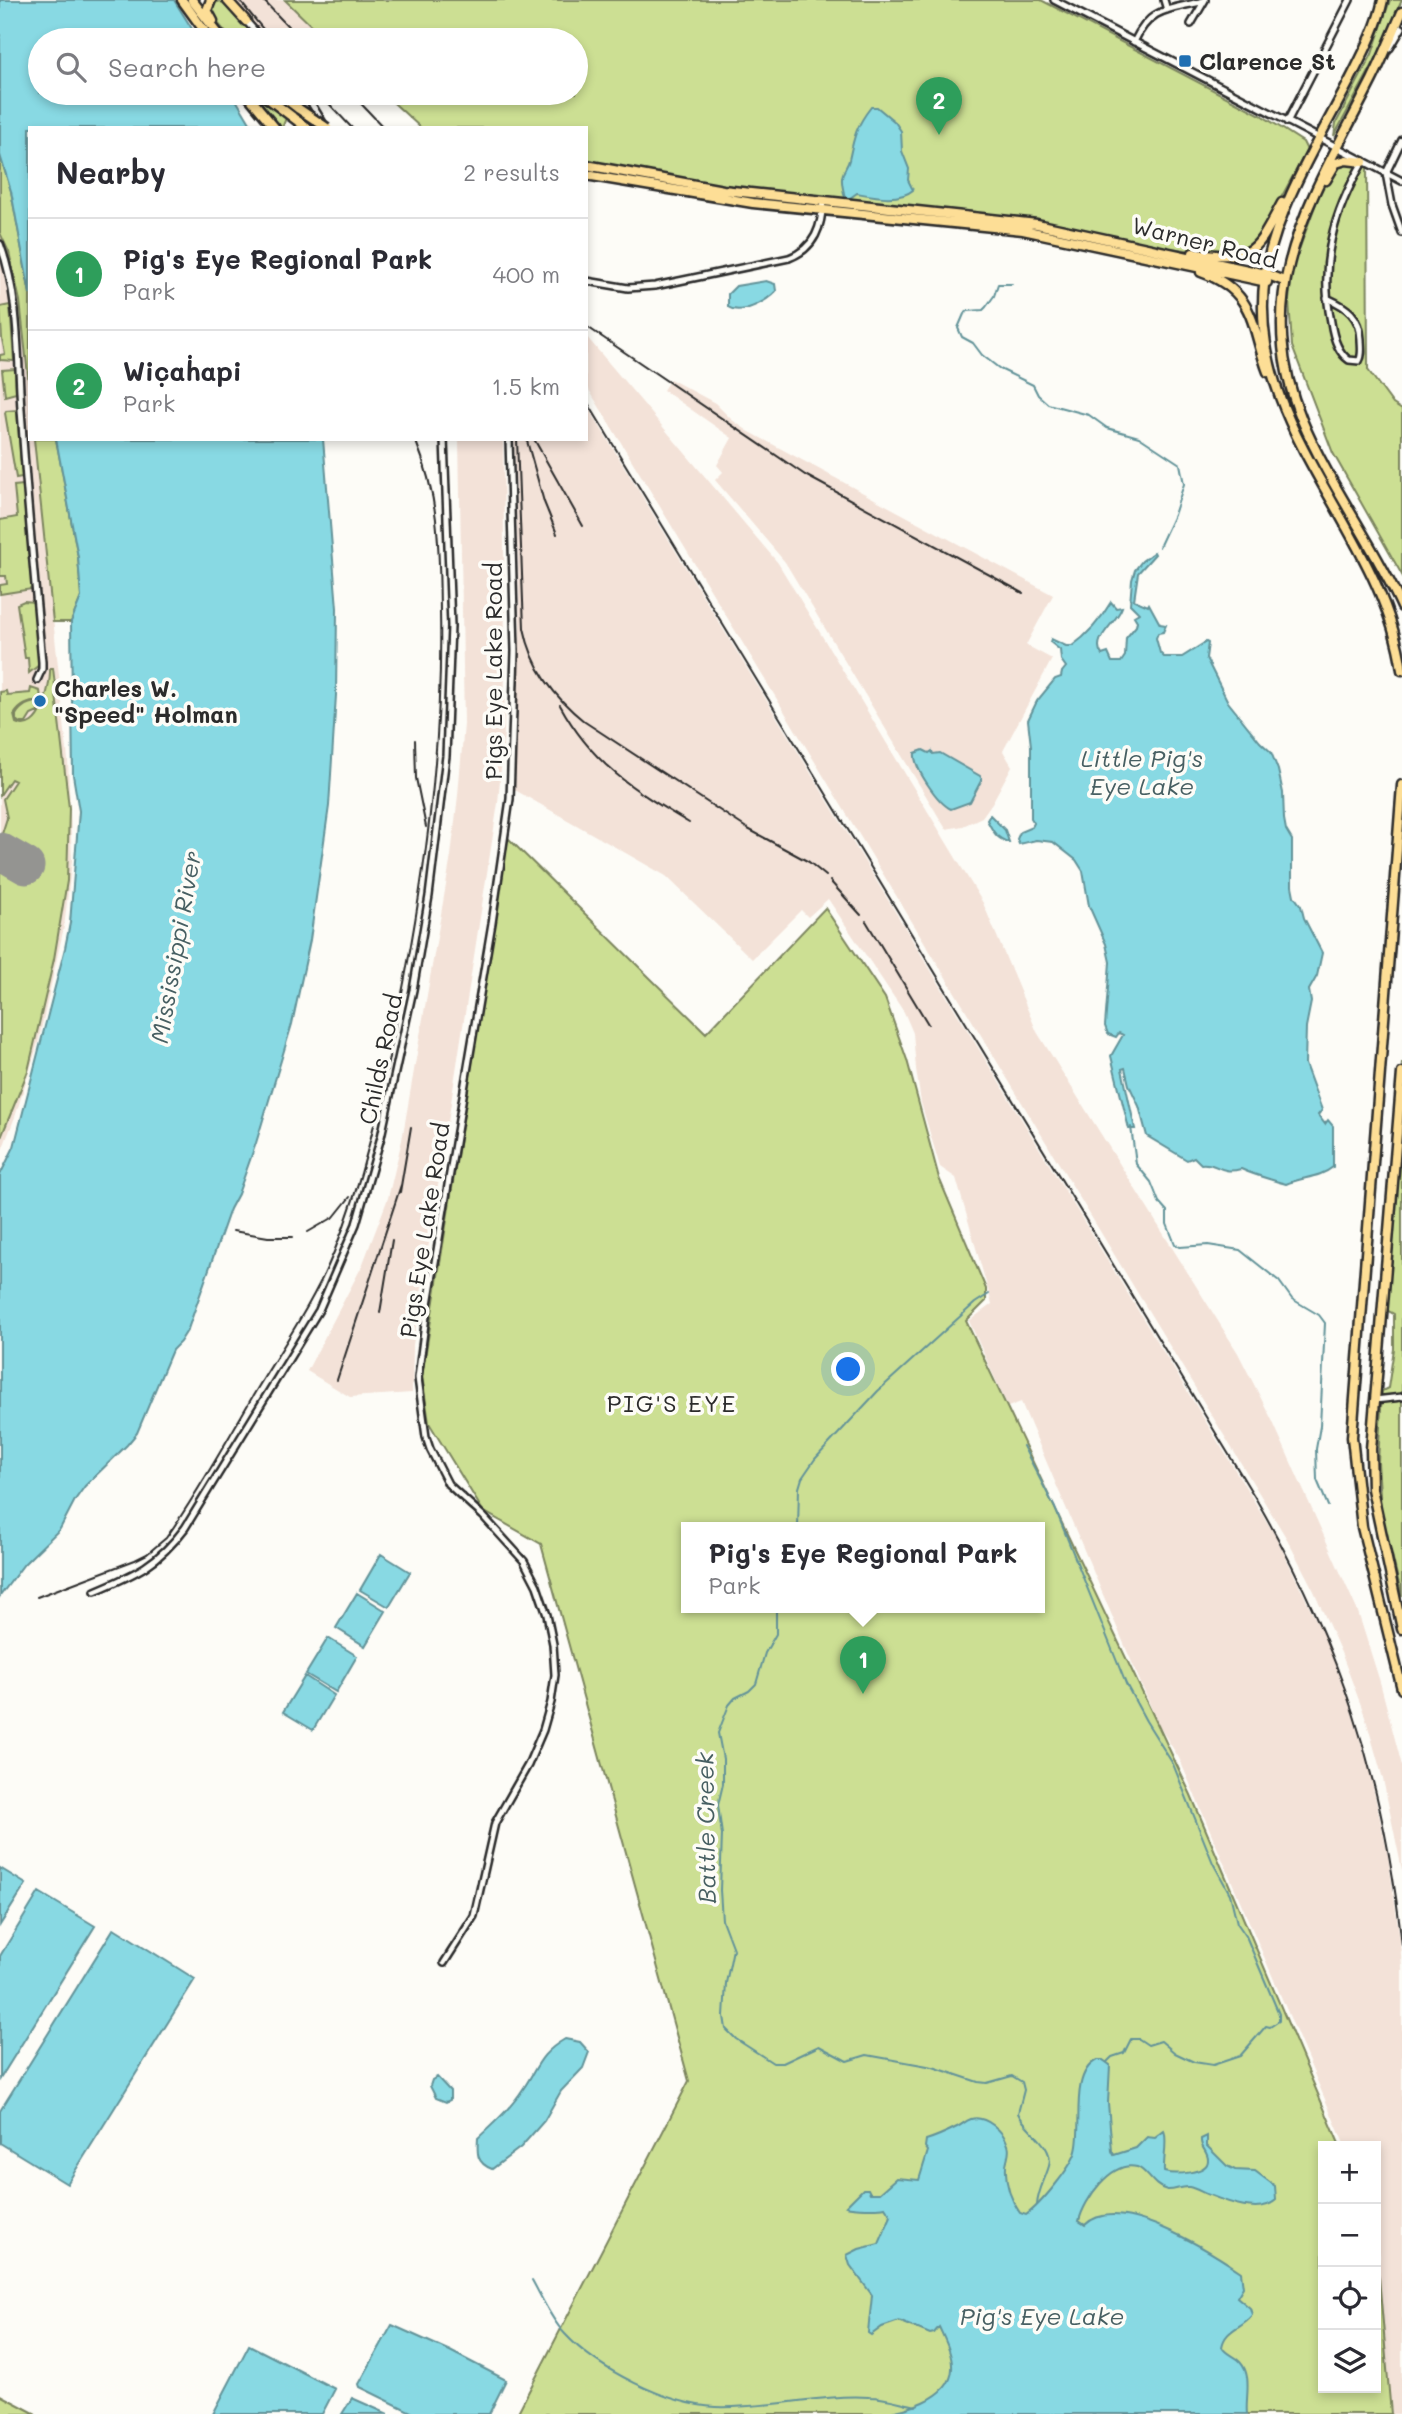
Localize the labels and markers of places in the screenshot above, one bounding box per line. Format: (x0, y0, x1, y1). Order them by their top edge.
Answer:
place label: Clarence St (1199, 46, 1336, 76)
marker: Clarence St (1177, 53, 1193, 69)
pin: 2 (916, 77, 962, 135)
place label: Charles W. "Speed" Holman (54, 673, 238, 729)
marker: Charles W. "Speed" Holman (32, 693, 48, 709)
pin: 1 (840, 1636, 886, 1694)

